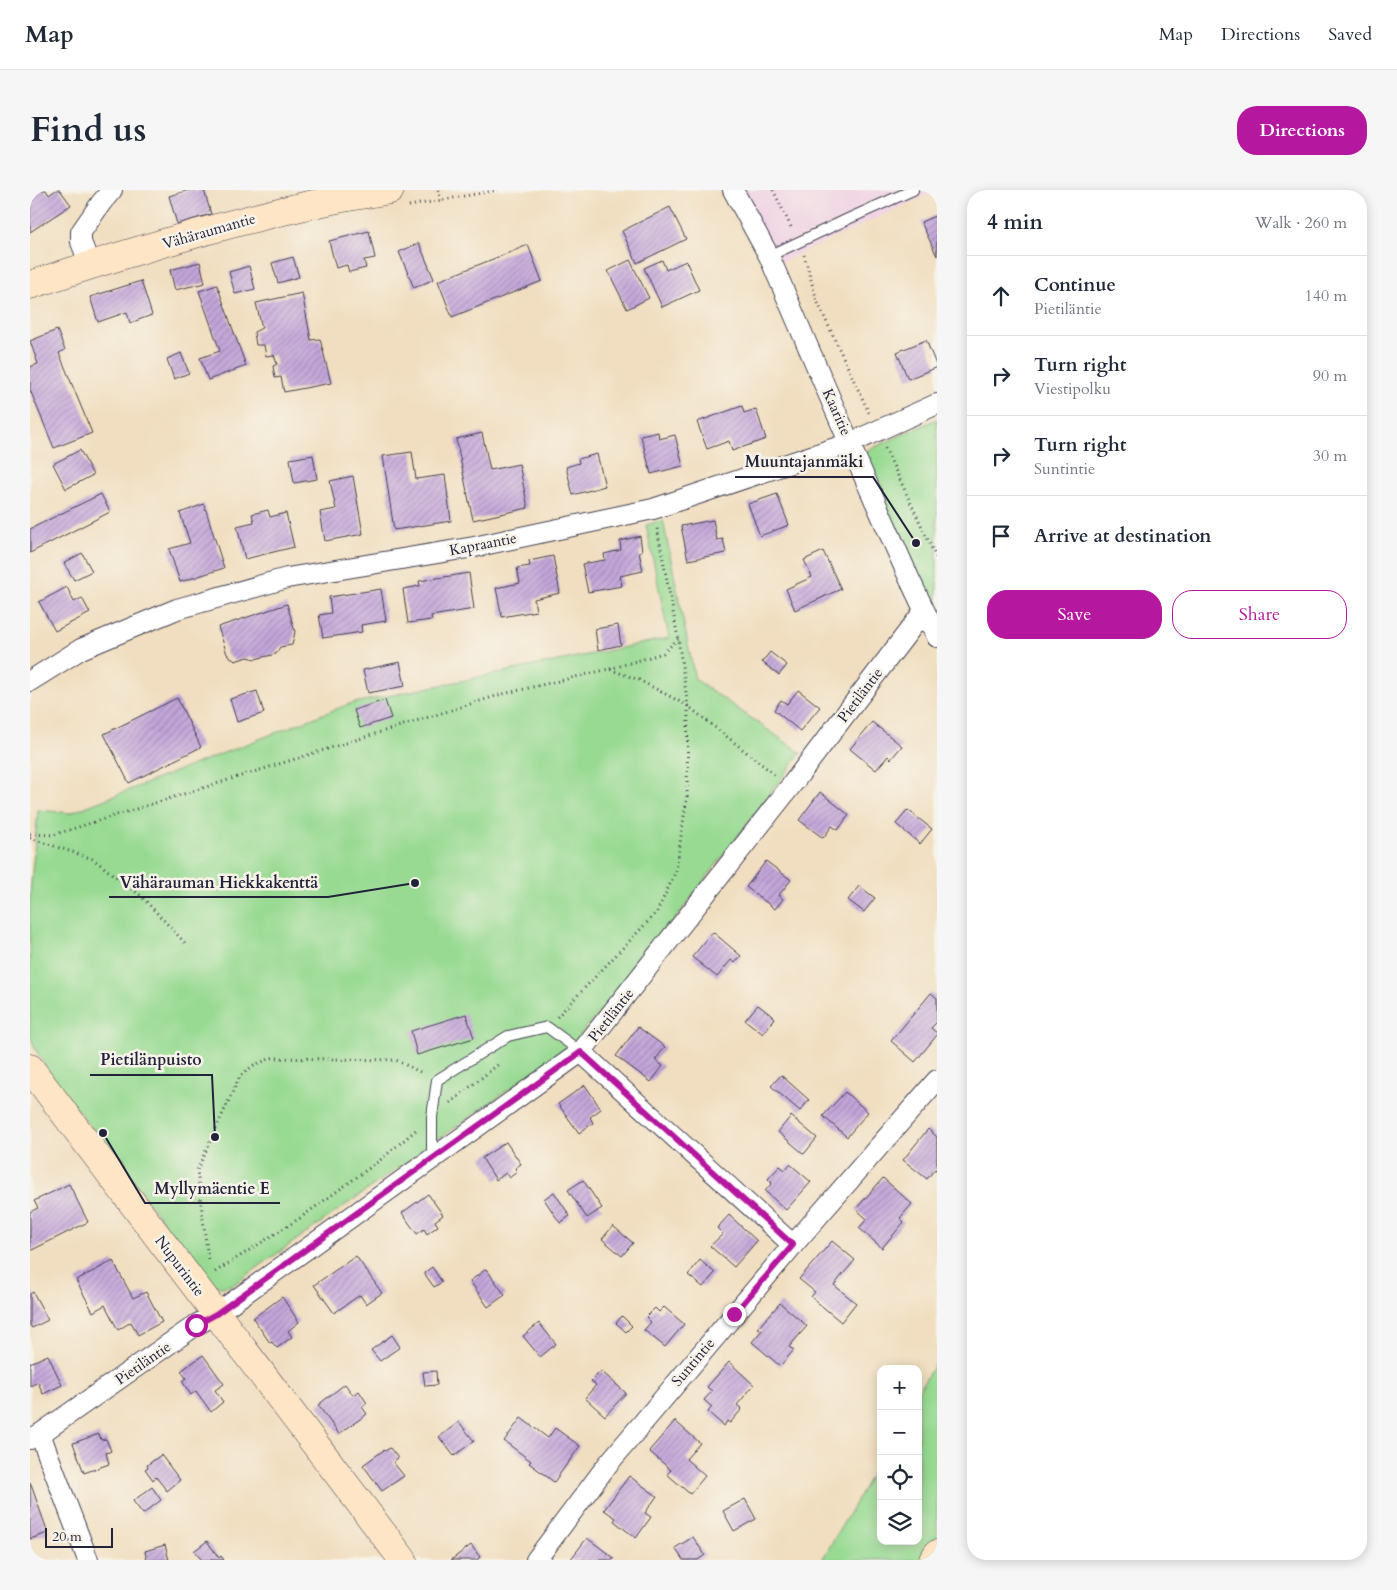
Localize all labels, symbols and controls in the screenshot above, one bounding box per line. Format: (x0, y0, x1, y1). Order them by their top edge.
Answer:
text: Map (25, 18, 74, 51)
text: Map (1159, 22, 1193, 47)
text: Directions (1221, 22, 1300, 47)
text: Saved (1328, 22, 1372, 47)
text: Find us (30, 106, 146, 154)
button: Directions (1237, 106, 1367, 155)
street label: Vähäraumantie (160, 208, 258, 254)
text: 4 min (987, 208, 1043, 237)
text: Walk · 260 m (1255, 212, 1347, 234)
text: Continue (1034, 272, 1116, 298)
icon: ahead (987, 282, 1015, 310)
text: 140 m (1305, 285, 1347, 307)
text: Pietiläntie (1034, 298, 1102, 320)
text: Turn right (1034, 352, 1126, 378)
icon: right (987, 362, 1015, 390)
text: 90 m (1313, 365, 1347, 387)
text: Viestipolku (1034, 378, 1111, 400)
street label: Kaaritie (818, 385, 856, 439)
text: Turn right (1034, 432, 1126, 458)
icon: right (987, 442, 1015, 470)
text: 30 m (1313, 445, 1347, 467)
callout: Muuntajanmäki (735, 446, 873, 477)
text: Muuntajanmäki (745, 451, 863, 473)
text: Suntintie (1034, 458, 1095, 480)
icon: arrive (987, 522, 1015, 550)
text: Arrive at destination (1034, 523, 1211, 549)
street label: Kapraantie (448, 528, 519, 560)
button: Save (987, 590, 1162, 639)
button: Share (1172, 590, 1347, 639)
street label: Pietiläntie (833, 663, 887, 726)
callout: Vähärauman Hiekkakenttä (109, 866, 328, 897)
text: Vähärauman Hiekkakenttä (120, 872, 318, 894)
street label: Pietiläntie (584, 984, 639, 1046)
callout: Pietilänpuisto (90, 1044, 212, 1075)
text: Pietilänpuisto (100, 1049, 202, 1071)
callout: Myllymäentie E (145, 1172, 280, 1203)
text: Myllymäentie E (154, 1178, 270, 1200)
street label: Nupurintie (151, 1232, 210, 1301)
route end (723, 1303, 746, 1326)
route start (185, 1314, 208, 1337)
street label: Suntintie (667, 1333, 719, 1390)
street label: Pietiläntie (111, 1336, 175, 1389)
map controls (877, 1365, 922, 1545)
button: + (877, 1365, 922, 1410)
button: − (877, 1410, 922, 1455)
button: locate (877, 1455, 922, 1500)
button: layers (877, 1500, 922, 1545)
scale bar (45, 1525, 112, 1548)
text: 20 m (52, 1527, 82, 1546)

